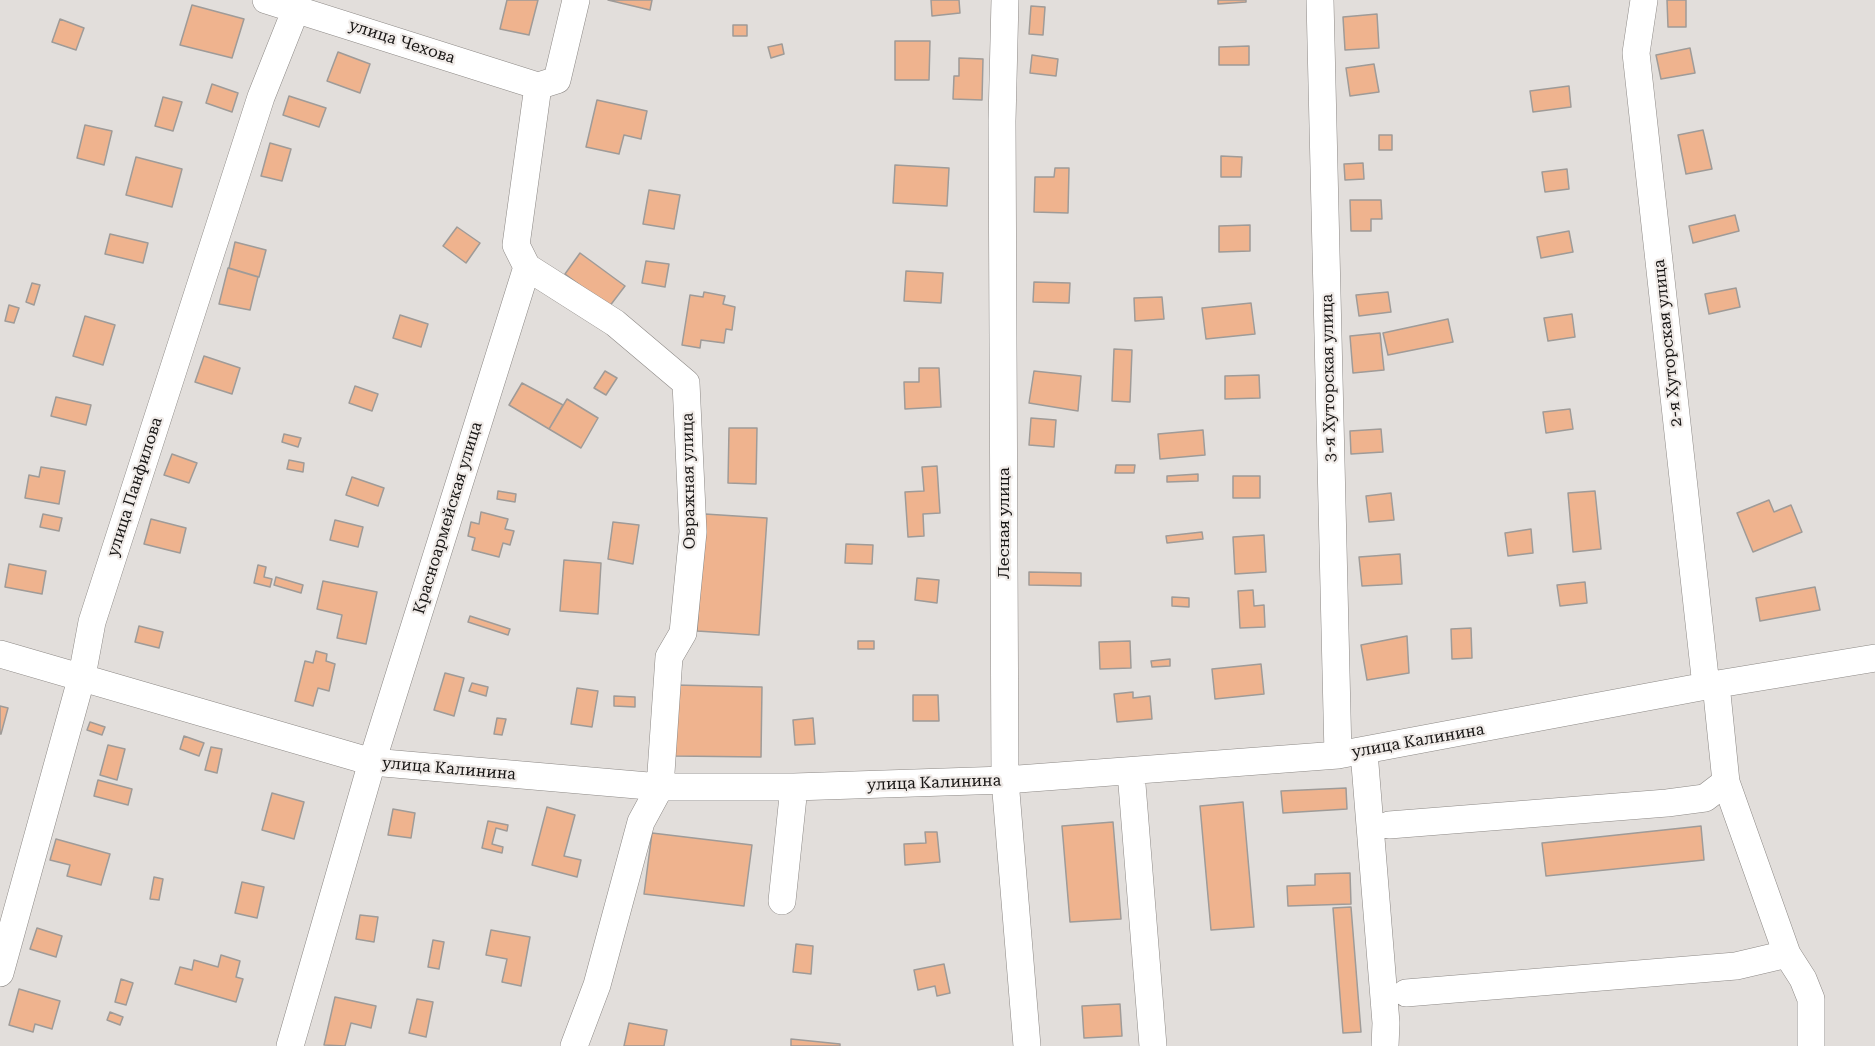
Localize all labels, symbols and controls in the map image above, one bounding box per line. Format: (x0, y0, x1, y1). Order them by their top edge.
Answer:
street label: улица Чехова (346, 16, 458, 68)
street label: 2-я Хуторская улица (1650, 258, 1686, 428)
street label: 3-я Хуторская улица (1318, 294, 1340, 462)
street label: Овражная улица (678, 413, 700, 549)
street label: улица Панфилова (103, 415, 167, 559)
street label: Красноармейская улица (410, 420, 486, 616)
street label: Лесная улица (994, 467, 1014, 579)
street label: улица Калинина (1350, 720, 1486, 762)
street label: улица Калинина (381, 754, 517, 784)
street label: улица Калинина (867, 771, 1001, 795)

